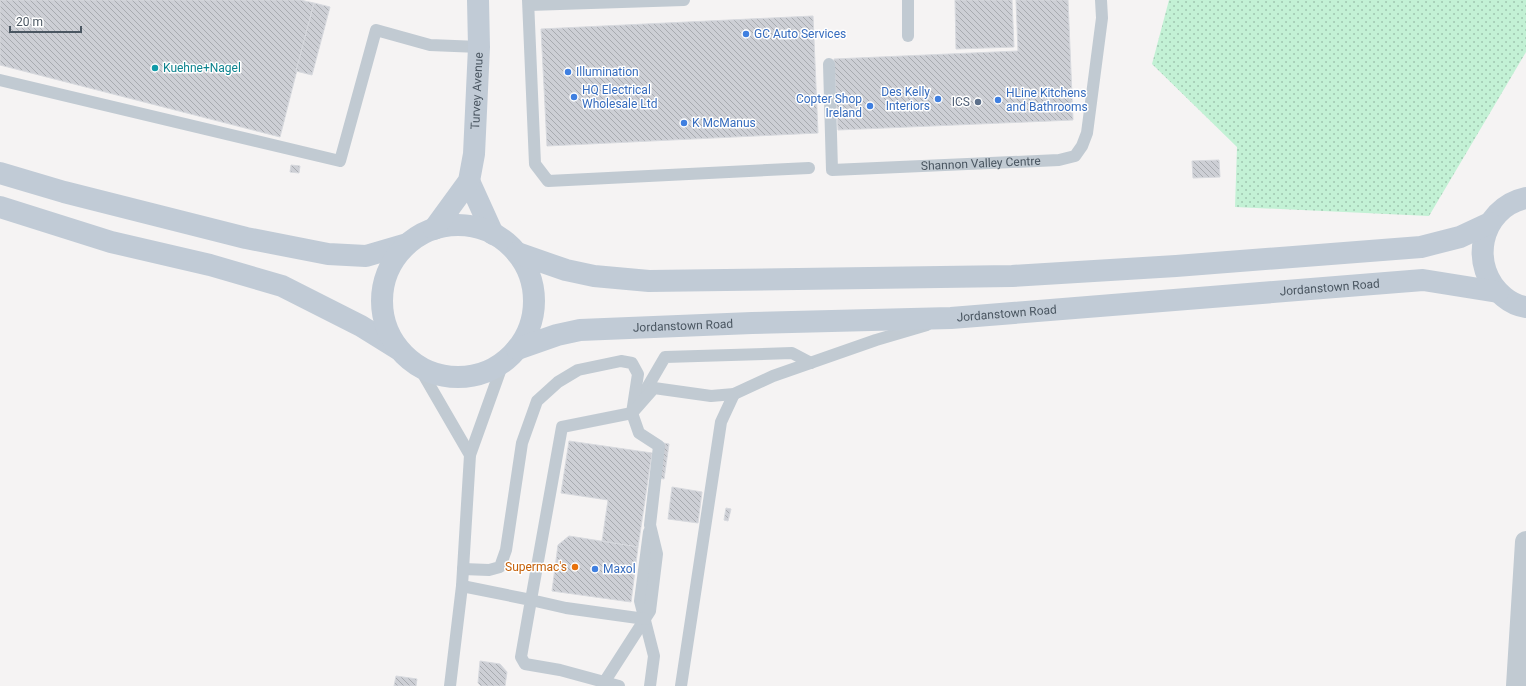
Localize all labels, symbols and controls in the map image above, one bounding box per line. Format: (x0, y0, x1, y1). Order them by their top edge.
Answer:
scale bar (10, 8, 81, 34)
text: 20 m (16, 15, 43, 29)
place label: GC Auto Services (754, 27, 846, 41)
marker: GC Auto Services (741, 29, 751, 39)
street label: Turvey Avenue (468, 52, 486, 130)
place label: Kuehne+Nagel (163, 61, 241, 75)
marker: Kuehne+Nagel (150, 63, 160, 73)
place label: Illumination (576, 65, 639, 79)
marker: Illumination (563, 67, 573, 77)
place label: HQ Electrical Wholesale Ltd (582, 83, 658, 111)
place label: Des Kelly Interiors (881, 85, 930, 113)
place label: HLine Kitchens and Bathrooms (1006, 86, 1088, 114)
marker: HQ Electrical Wholesale Ltd (569, 92, 579, 102)
place label: Copter Shop Ireland (796, 92, 862, 120)
marker: Des Kelly Interiors (933, 94, 943, 104)
place label: ICS (952, 95, 970, 109)
marker: HLine Kitchens and Bathrooms (993, 95, 1003, 105)
marker: ICS (973, 97, 983, 107)
marker: Copter Shop Ireland (865, 101, 875, 111)
place label: K McManus (692, 116, 756, 130)
marker: K McManus (679, 118, 689, 128)
street label: Shannon Valley Centre (921, 154, 1041, 173)
street label: Jordanstown Road (1279, 277, 1380, 299)
street label: Jordanstown Road (956, 303, 1057, 325)
street label: Jordanstown Road (633, 317, 733, 335)
place label: Supermac's (505, 560, 567, 574)
marker: Supermac's (570, 562, 580, 572)
place label: Maxol (603, 562, 636, 576)
marker: Maxol (590, 564, 600, 574)

